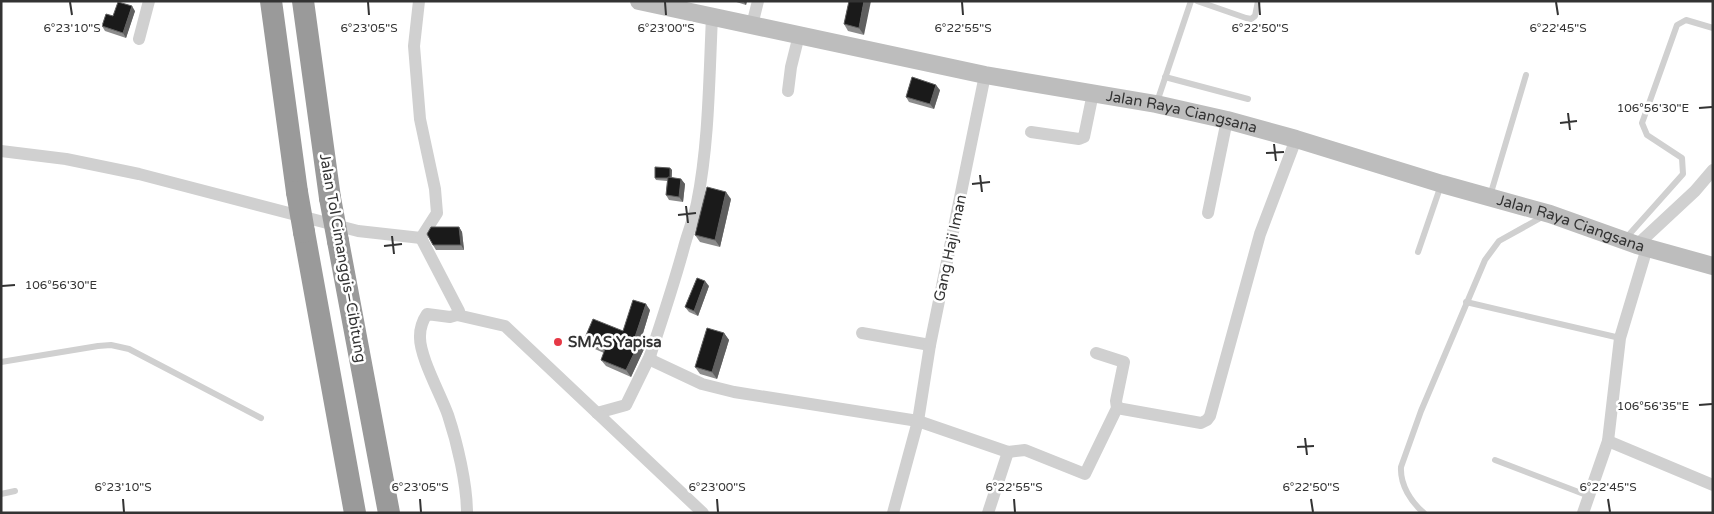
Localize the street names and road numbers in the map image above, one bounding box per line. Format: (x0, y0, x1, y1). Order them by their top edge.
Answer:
street label: Jalan Raya Ciangsana (1105, 87, 1259, 137)
street label: Jalan Tol Cimanggis–Cibitung (316, 152, 370, 364)
street label: Jalan Raya Ciangsana (1495, 191, 1647, 256)
street label: Gang Haji Iman (930, 193, 970, 303)

